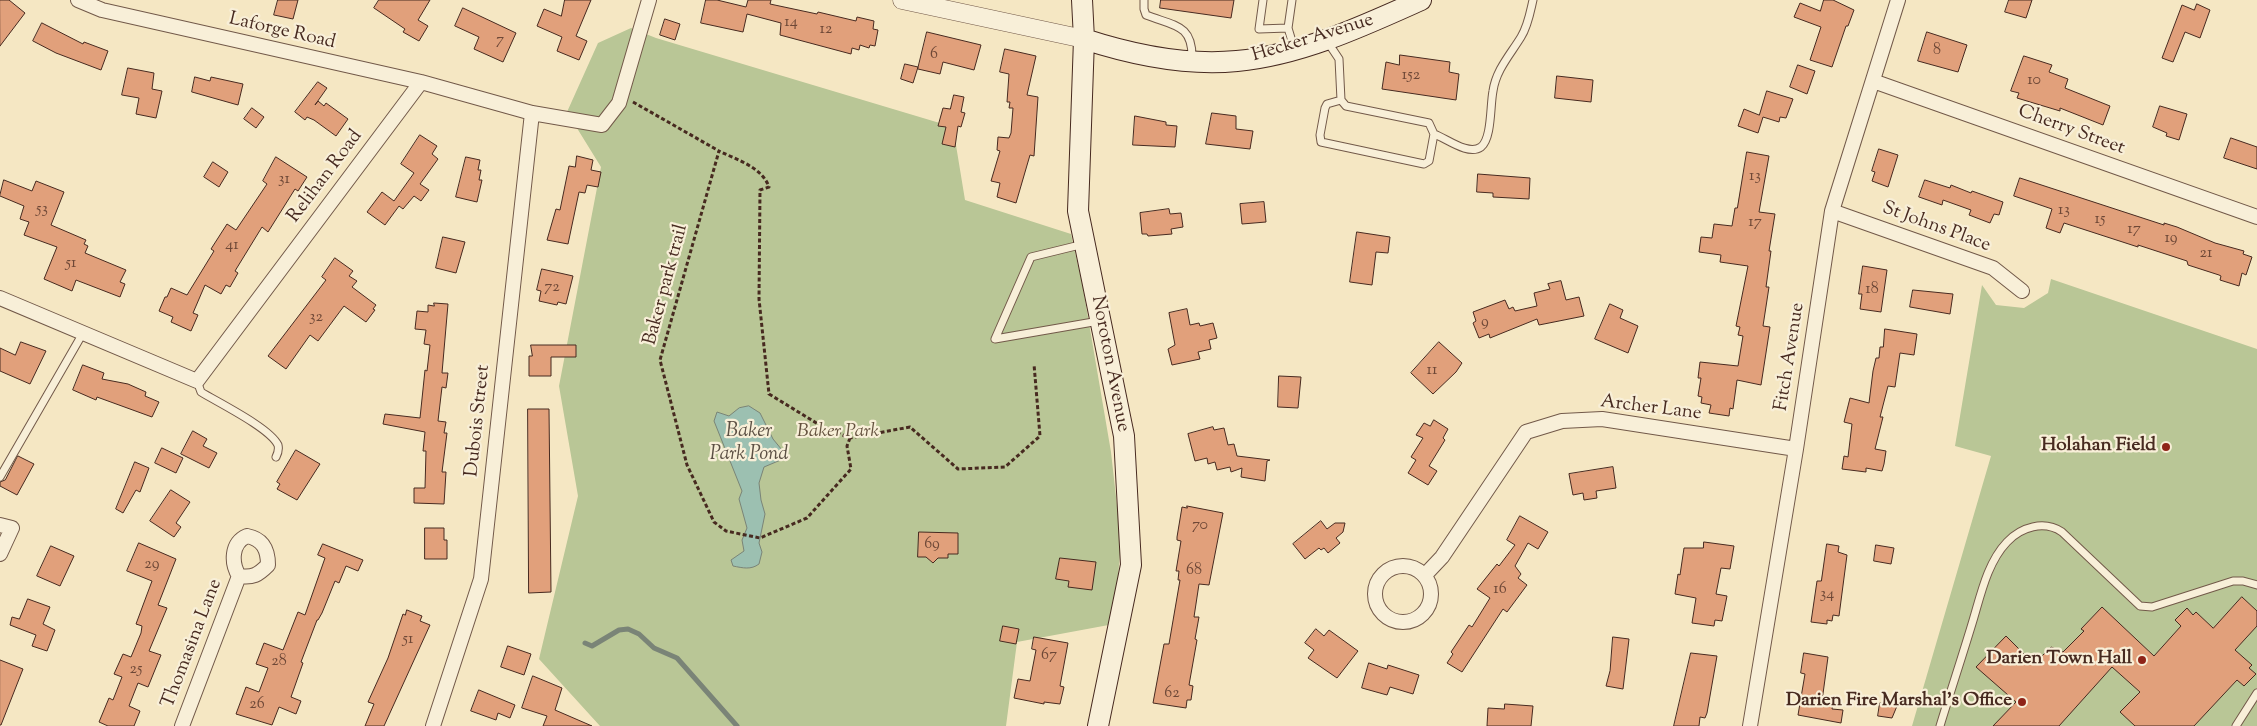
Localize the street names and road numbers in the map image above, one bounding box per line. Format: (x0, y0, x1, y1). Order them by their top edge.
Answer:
street label: Laforge Road (226, 9, 338, 55)
street label: Hecker Avenue (1249, 10, 1377, 68)
street label: Cherry Street (2014, 101, 2128, 161)
street label: Relihan Road (284, 126, 368, 228)
street label: St Johns Place (1879, 198, 1993, 258)
street label: Baker park trail (640, 222, 694, 348)
street label: Noroton Avenue (1085, 294, 1133, 434)
street label: Fitch Avenue (1771, 301, 1811, 413)
street label: Dubois Street (462, 364, 496, 478)
street label: Archer Lane (1599, 391, 1703, 427)
street label: Thomasina Lane (158, 576, 228, 712)

